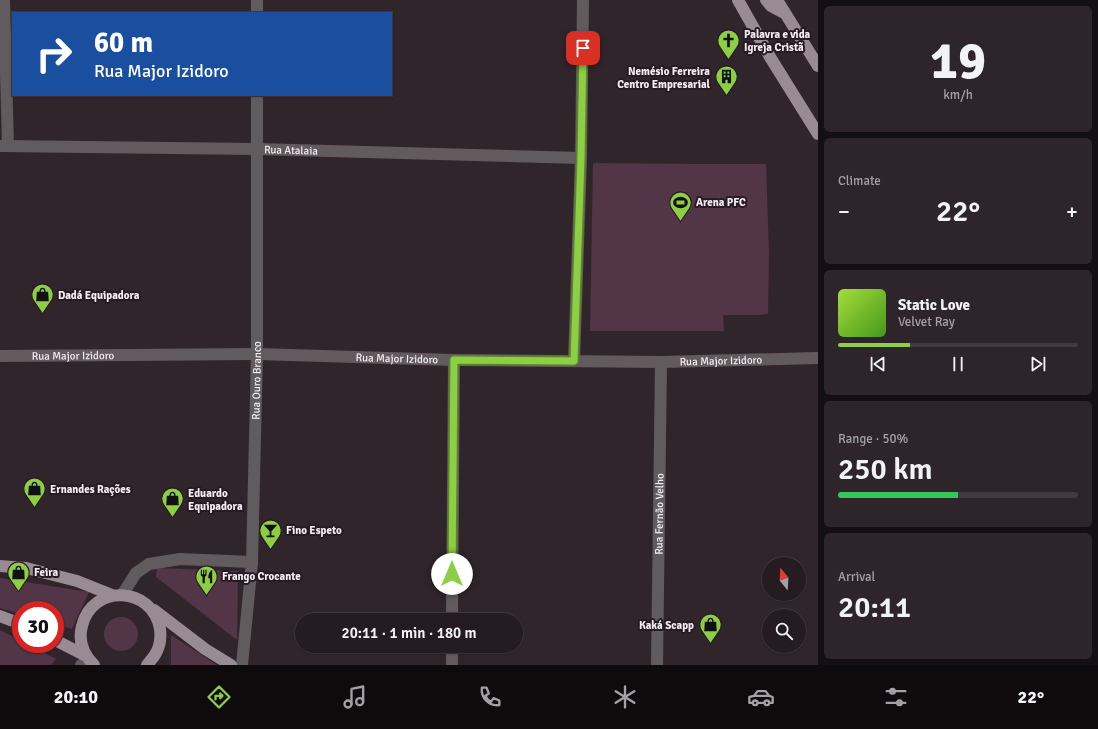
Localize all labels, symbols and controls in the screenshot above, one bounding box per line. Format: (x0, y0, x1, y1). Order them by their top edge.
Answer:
text: 60 m (94, 26, 153, 60)
church icon: Palavra e vida Igreja Cristã (716, 27, 742, 60)
icon: right (28, 28, 80, 80)
place label: Palavra e vida Igreja Cristã (744, 28, 811, 54)
text: 19 (930, 29, 986, 93)
pin (566, 31, 600, 65)
icon: arrive (572, 37, 594, 59)
text: Rua Major Izidoro (94, 60, 229, 82)
building icon: Nemésio Ferreira Centro Empresarial (713, 64, 739, 97)
place label: Nemésio Ferreira Centro Empresarial (617, 65, 711, 91)
text: km/h (943, 87, 973, 103)
street label: Rua Atalaia (264, 143, 318, 157)
text: Climate (838, 173, 881, 189)
sports icon: Arena PFC (667, 189, 693, 222)
text: 22° (936, 193, 980, 230)
place label: Arena PFC (696, 196, 746, 209)
text: − (838, 198, 850, 225)
text: + (1066, 198, 1078, 225)
shop icon: Dadá Equipadora (30, 282, 56, 315)
place label: Dadá Equipadora (58, 289, 140, 302)
text: Static Love (898, 296, 970, 314)
text: Velvet Ray (898, 314, 955, 330)
street label: Rua Ouro Branco (249, 341, 264, 420)
street label: Rua Major Izidoro (32, 349, 115, 362)
street label: Rua Major Izidoro (356, 351, 439, 366)
street label: Rua Major Izidoro (679, 353, 763, 368)
icon: previous (867, 353, 889, 375)
icon: pause (947, 353, 969, 375)
icon: next (1027, 353, 1049, 375)
text: Range · 50% (838, 431, 908, 447)
text: 250 km (838, 451, 933, 488)
street label: Rua Fernão Velho (652, 473, 666, 555)
shop icon: Ernandes Rações (21, 476, 47, 509)
place label: Ernandes Rações (50, 483, 131, 496)
shop icon: Eduardo Equipadora (159, 486, 185, 519)
place label: Eduardo Equipadora (188, 487, 243, 513)
bar icon: Fino Espeto (257, 517, 283, 550)
place label: Fino Espeto (286, 524, 342, 537)
position arrow (431, 553, 473, 595)
north arrow (762, 557, 806, 601)
map controls (762, 557, 806, 653)
shop icon: Feira (6, 559, 32, 592)
restaurant icon: Frango Crocante (193, 563, 219, 596)
place label: Feira (34, 566, 59, 579)
text: Arrival (838, 569, 875, 585)
place label: Frango Crocante (222, 570, 301, 583)
text: 20:11 (838, 589, 911, 626)
speed limit sign: 30 (12, 601, 64, 653)
button: search (762, 609, 806, 653)
shop icon: Kaká Scapp (697, 612, 723, 645)
place label: Kaká Scapp (639, 619, 694, 632)
text: 20:11 · 1 min · 180 m (342, 624, 476, 642)
icon: directions (205, 683, 233, 711)
icon: music (341, 683, 369, 711)
icon: phone (476, 683, 504, 711)
icon: climate (611, 683, 639, 711)
icon: car (747, 683, 775, 711)
icon: filters (882, 683, 910, 711)
text: 20:10 (54, 686, 98, 708)
text: 22° (1018, 686, 1044, 708)

